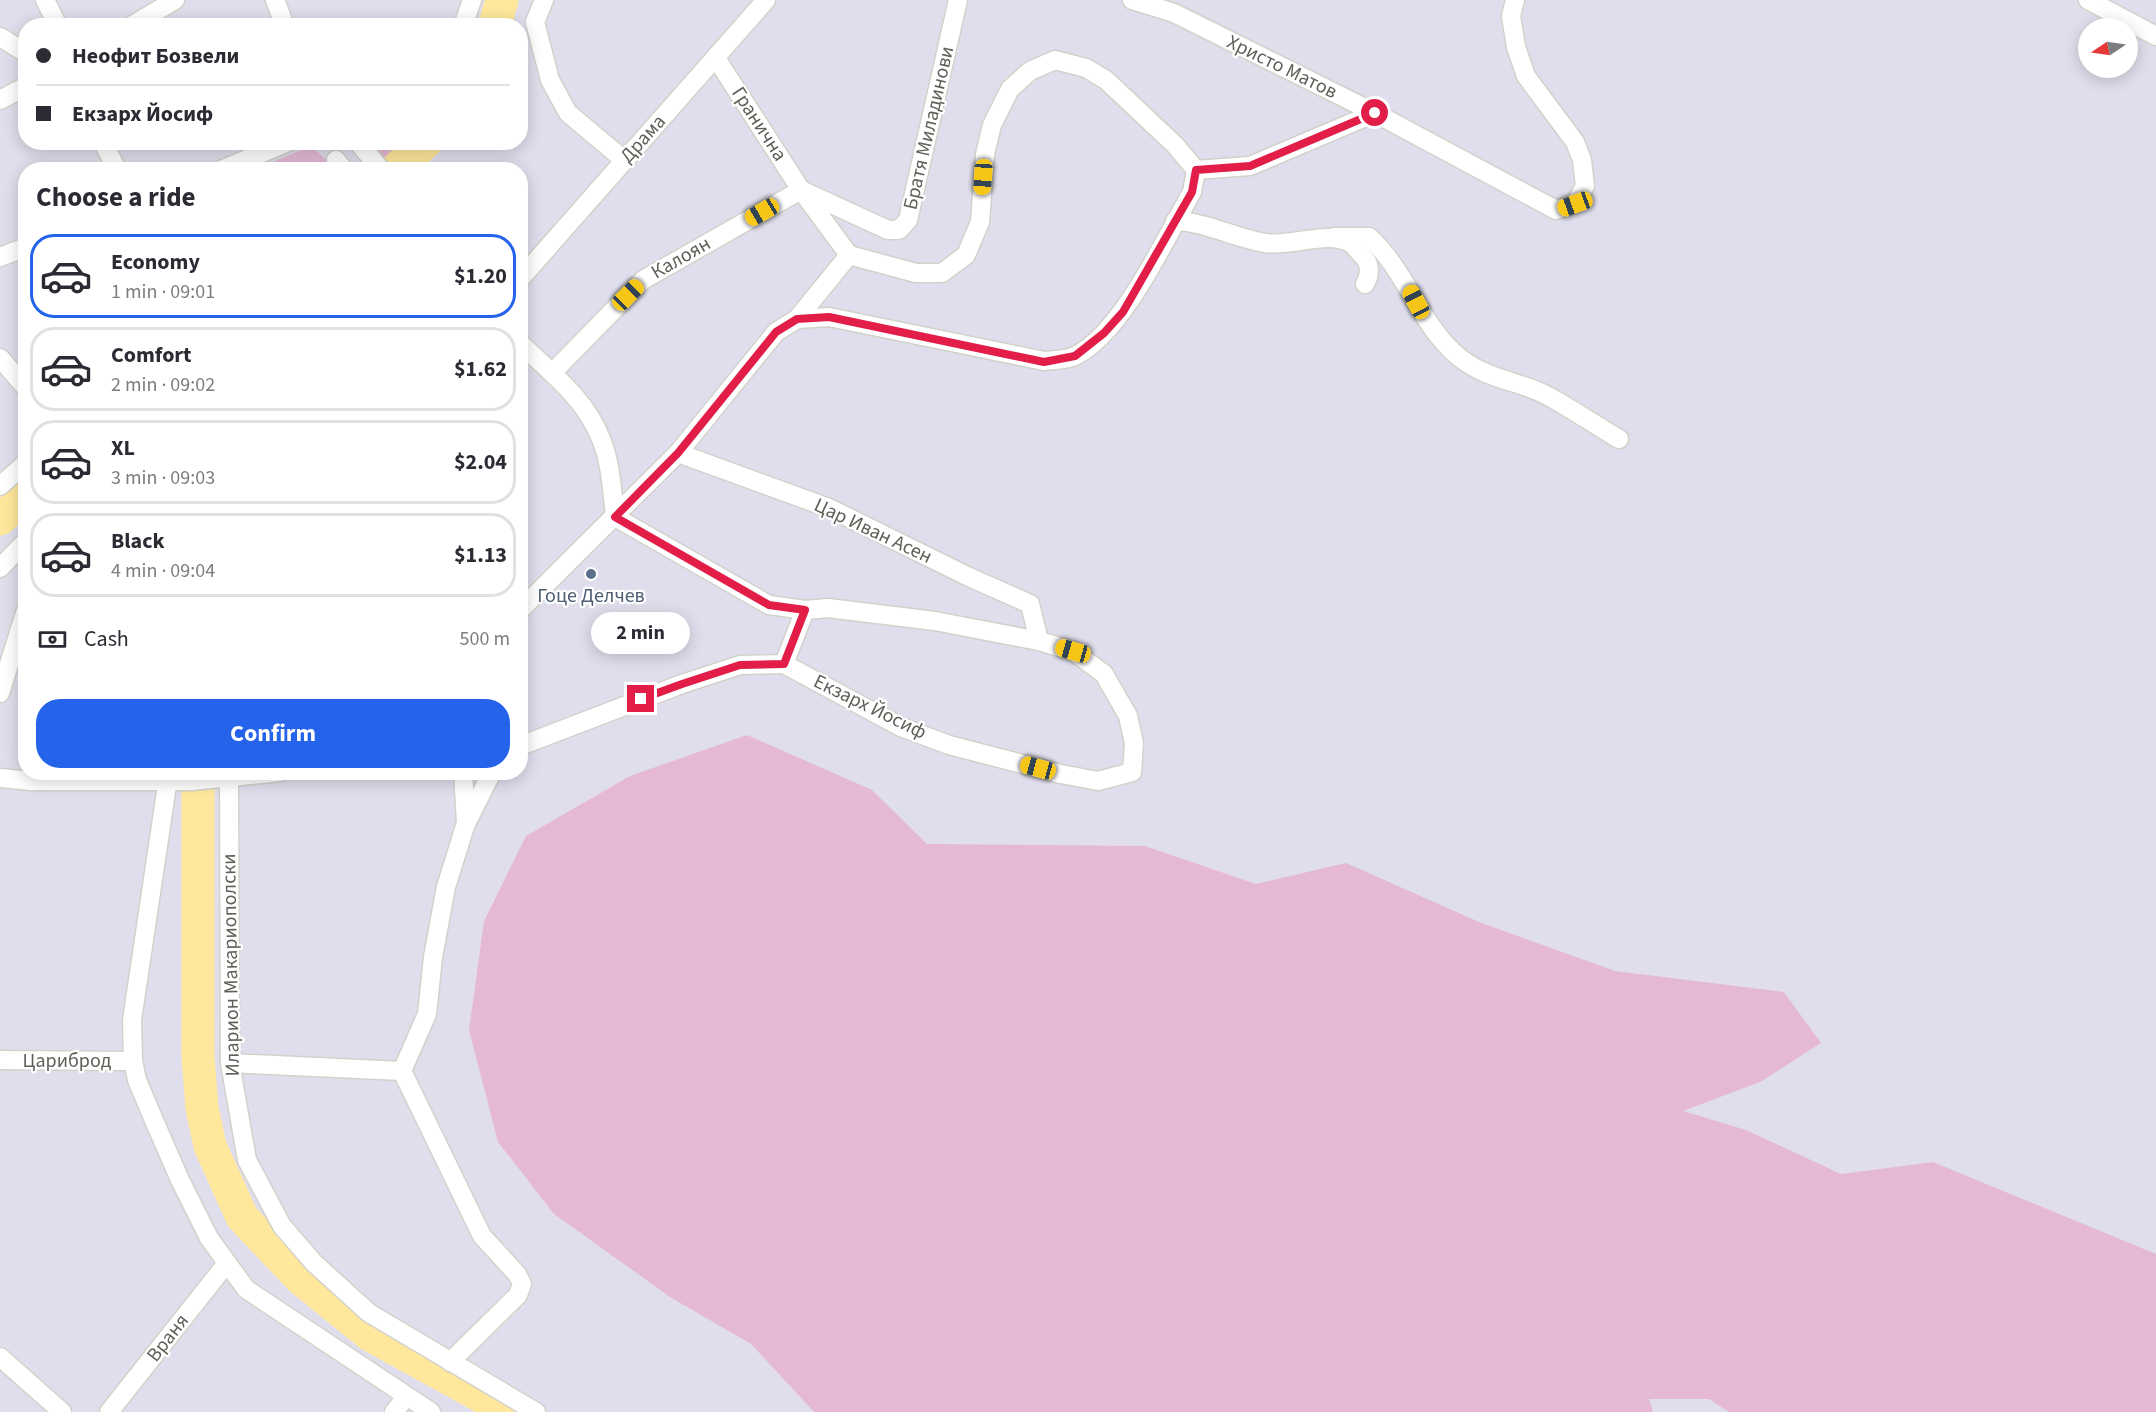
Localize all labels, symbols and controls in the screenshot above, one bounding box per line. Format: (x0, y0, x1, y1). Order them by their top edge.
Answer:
north arrow (2078, 18, 2138, 78)
map controls (2078, 18, 2138, 78)
street label: Христо Матов (1222, 28, 1342, 106)
text: Неофит Бозвели (72, 40, 239, 72)
street label: Братя Миладинови (897, 43, 961, 213)
street label: Гранична (724, 81, 794, 167)
text: Екзарх Йосиф (72, 98, 213, 130)
route start (1361, 99, 1388, 126)
street label: Драма (614, 109, 672, 169)
car (973, 158, 993, 196)
text: Choose a ride (36, 178, 196, 217)
car (1555, 189, 1595, 219)
car (742, 195, 782, 229)
street label: Калоян (646, 230, 716, 286)
text: Economy (111, 246, 200, 278)
icon: car (39, 249, 93, 303)
text: $1.20 (454, 260, 507, 292)
car (609, 276, 647, 314)
text: 1 min · 09:01 (111, 278, 215, 306)
car (1400, 282, 1432, 322)
text: Comfort (111, 339, 192, 371)
icon: car (39, 342, 93, 396)
text: $1.62 (454, 353, 507, 385)
text: 2 min · 09:02 (111, 371, 215, 399)
text: XL (111, 432, 135, 464)
icon: car (39, 435, 93, 489)
text: $2.04 (454, 446, 507, 478)
text: 3 min · 09:03 (111, 464, 215, 492)
street label: Цар Иван Асен (809, 491, 937, 571)
text: Black (111, 525, 165, 557)
icon: car (39, 528, 93, 582)
text: $1.13 (454, 539, 507, 571)
text: 4 min · 09:04 (111, 557, 215, 585)
marker: Гоце Делчев (584, 567, 598, 581)
place label: Гоце Делчев (537, 582, 645, 610)
callout: 2 min (592, 612, 690, 654)
text: 2 min (616, 619, 665, 647)
icon: cash (36, 623, 69, 656)
text: Cash (84, 623, 129, 655)
text: 500 m (460, 625, 510, 653)
car (1053, 637, 1093, 665)
street label: Екзарх Йосиф (809, 668, 931, 746)
route end (627, 685, 654, 712)
button: Confirm (36, 699, 510, 768)
car (1018, 755, 1058, 781)
street label: Иларион Макариополски (215, 853, 247, 1077)
street label: Цариброд (23, 1047, 112, 1075)
street label: Враня (140, 1308, 196, 1368)

